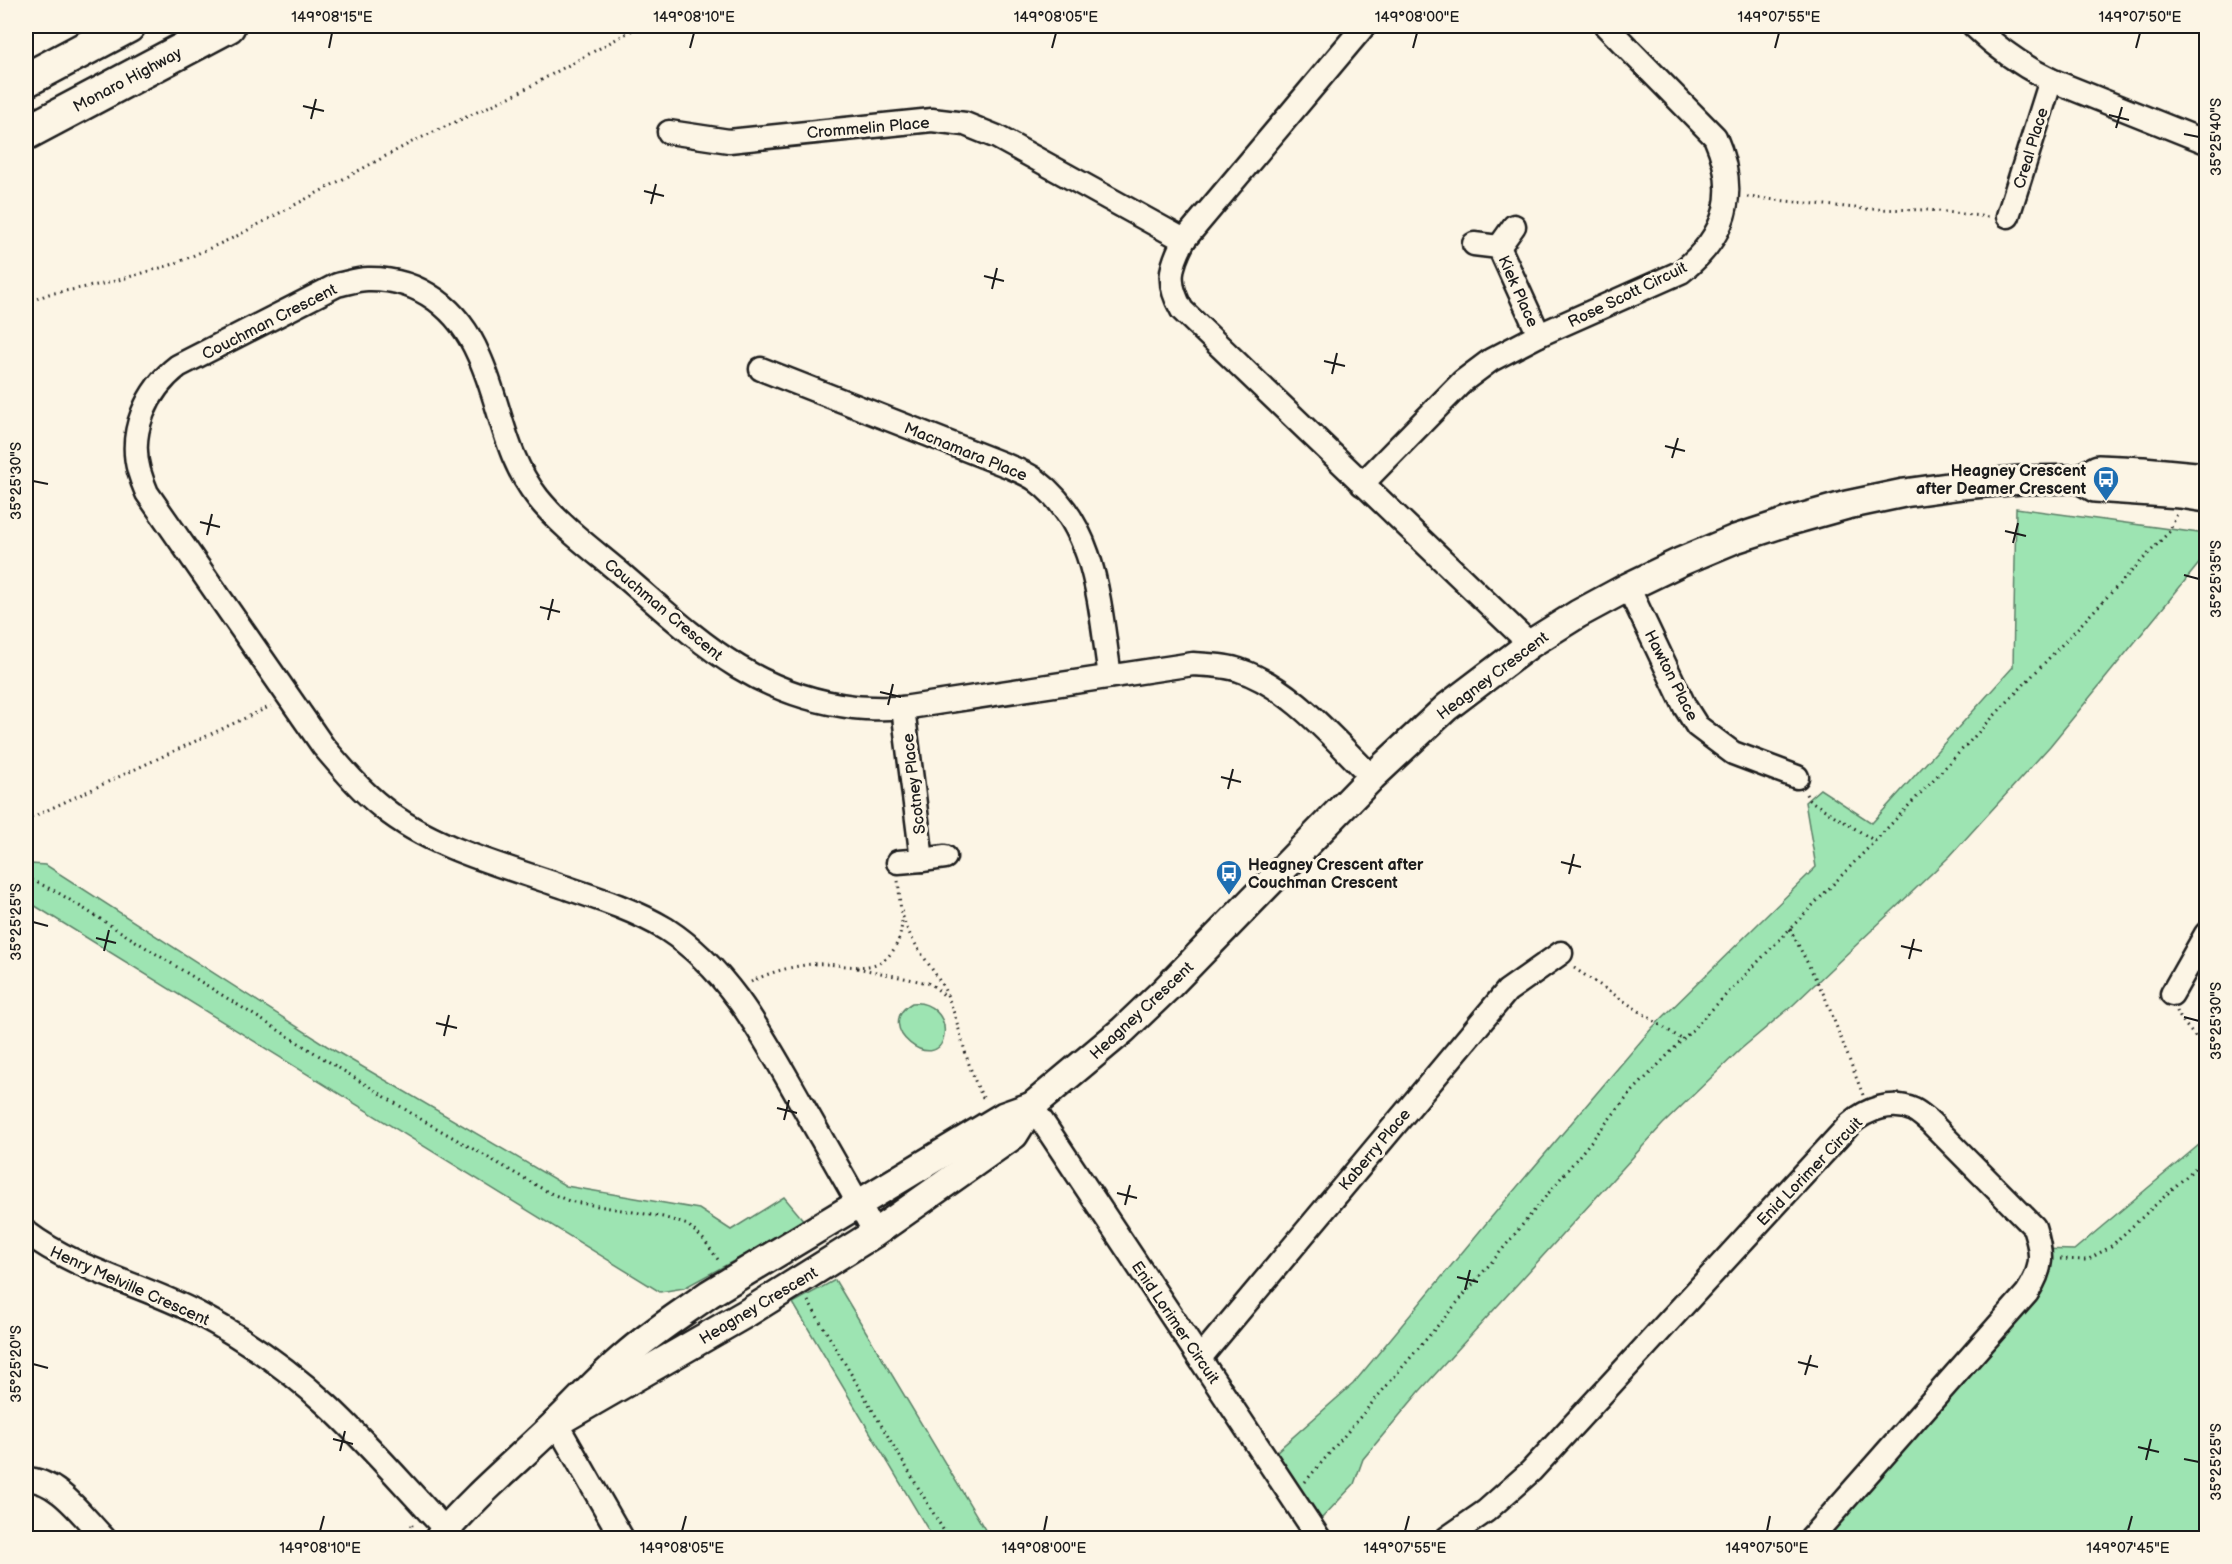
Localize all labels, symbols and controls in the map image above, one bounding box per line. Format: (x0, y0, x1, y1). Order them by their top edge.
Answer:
text: 149°08'15"E (291, 8, 373, 27)
text: 149°08'10"E (653, 8, 735, 27)
text: 149°08'05"E (1014, 8, 1098, 27)
text: 149°08'00"E (1375, 8, 1459, 27)
text: 149°07'55"E (1738, 8, 1820, 27)
text: 149°07'50"E (2099, 8, 2182, 27)
street label: Monaro Highway (70, 43, 186, 117)
text: 35°25'40"S (2207, 98, 2226, 176)
street label: Creal Place (2010, 105, 2053, 191)
street label: Crommelin Place (806, 114, 931, 143)
street label: Kiek Place (1493, 253, 1542, 331)
street label: Rose Scott Circuit (1565, 258, 1690, 332)
street label: Couchman Crescent (199, 280, 340, 364)
street label: Macnamara Place (901, 419, 1030, 486)
text: 35°25'30"S (7, 442, 26, 520)
place label: Heagney Crescent after Deamer Crescent (1916, 462, 2087, 499)
bus stop icon: Heagney Crescent after Deamer Crescent (2091, 464, 2121, 502)
text: 35°25'35"S (2207, 540, 2226, 618)
street label: Couchman Crescent (600, 555, 726, 665)
street label: Hawton Place (1640, 627, 1702, 725)
street label: Heagney Crescent (1433, 628, 1552, 724)
street label: Scotney Place (899, 732, 930, 835)
place label: Heagney Crescent after Couchman Crescent (1248, 856, 1424, 893)
bus stop icon: Heagney Crescent after Couchman Crescent (1214, 858, 1244, 896)
text: 35°25'25"S (7, 883, 26, 961)
street label: Heagney Crescent (1086, 958, 1198, 1064)
text: 35°25'30"S (2207, 982, 2226, 1060)
street label: Kaberry Place (1335, 1105, 1415, 1195)
street label: Enid Lorimer Circuit (1753, 1114, 1867, 1230)
street label: Henry Melville Crescent (47, 1243, 212, 1330)
street label: Enid Lorimer Circuit (1127, 1258, 1223, 1388)
street label: Heagney Crescent (696, 1263, 821, 1349)
text: 35°25'20"S (7, 1325, 26, 1403)
text: 35°25'25"S (2207, 1423, 2226, 1501)
text: 149°08'10"E (279, 1539, 361, 1558)
text: 149°08'05"E (640, 1539, 724, 1558)
text: 149°08'00"E (1002, 1539, 1086, 1558)
text: 149°07'55"E (1364, 1539, 1446, 1558)
text: 149°07'50"E (1726, 1539, 1809, 1558)
text: 149°07'45"E (2086, 1539, 2170, 1558)

